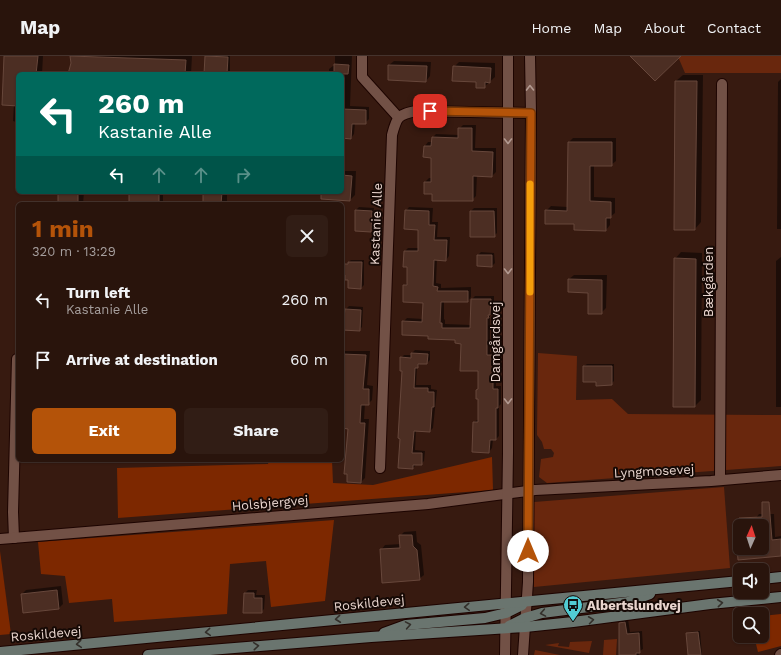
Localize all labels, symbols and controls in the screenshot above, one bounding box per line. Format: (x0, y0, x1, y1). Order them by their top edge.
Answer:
text: Map (20, 16, 60, 39)
text: Home (531, 20, 571, 36)
text: Map (593, 20, 622, 36)
text: About (644, 20, 685, 36)
text: Contact (707, 20, 761, 36)
one-way arrow (526, 85, 534, 91)
text: 260 m (98, 87, 184, 120)
icon: left (32, 88, 84, 140)
pin (413, 94, 447, 128)
icon: arrive (419, 100, 441, 122)
text: Kastanie Alle (98, 121, 212, 142)
one-way arrow (504, 138, 512, 144)
icon: left (106, 164, 128, 186)
icon: ahead (148, 164, 170, 186)
icon: ahead (190, 164, 212, 186)
icon: right (232, 164, 254, 186)
street label: Kastanie Alle (367, 183, 385, 265)
text: 1 min (32, 215, 94, 243)
button: close (286, 215, 328, 257)
text: 320 m · 13:29 (32, 244, 116, 259)
street label: Bækgården (701, 247, 716, 317)
one-way arrow (504, 268, 512, 274)
text: Turn left (66, 284, 130, 302)
icon: left (32, 289, 54, 311)
text: 260 m (281, 291, 328, 309)
street label: Damgårdsvej (488, 301, 503, 383)
text: Kastanie Alle (66, 302, 148, 317)
icon: arrive (32, 349, 54, 371)
text: Arrive at destination (66, 351, 218, 369)
text: 60 m (290, 351, 328, 369)
one-way arrow (504, 398, 512, 404)
button: Exit (32, 408, 176, 454)
button: Share (184, 408, 328, 454)
street label: Lyngmosevej (613, 461, 695, 481)
street label: Holsbjergvej (231, 492, 309, 514)
north arrow (733, 519, 769, 555)
map controls (733, 519, 769, 643)
position arrow (507, 530, 549, 572)
button: sound (733, 563, 769, 599)
street label: Roskildevej (333, 592, 405, 614)
bus stop icon: Albertslundvej (562, 594, 584, 622)
place label: Albertslundvej (587, 598, 681, 613)
one-way arrow (717, 599, 723, 608)
one-way arrow (464, 602, 470, 611)
button: search (733, 607, 769, 643)
one-way arrow (540, 609, 546, 617)
one-way arrow (335, 615, 341, 624)
one-way arrow (588, 616, 594, 625)
one-way arrow (405, 622, 411, 630)
street label: Roskildevej (10, 623, 82, 645)
one-way arrow (205, 628, 211, 637)
one-way arrow (76, 640, 82, 649)
one-way arrow (253, 642, 259, 651)

